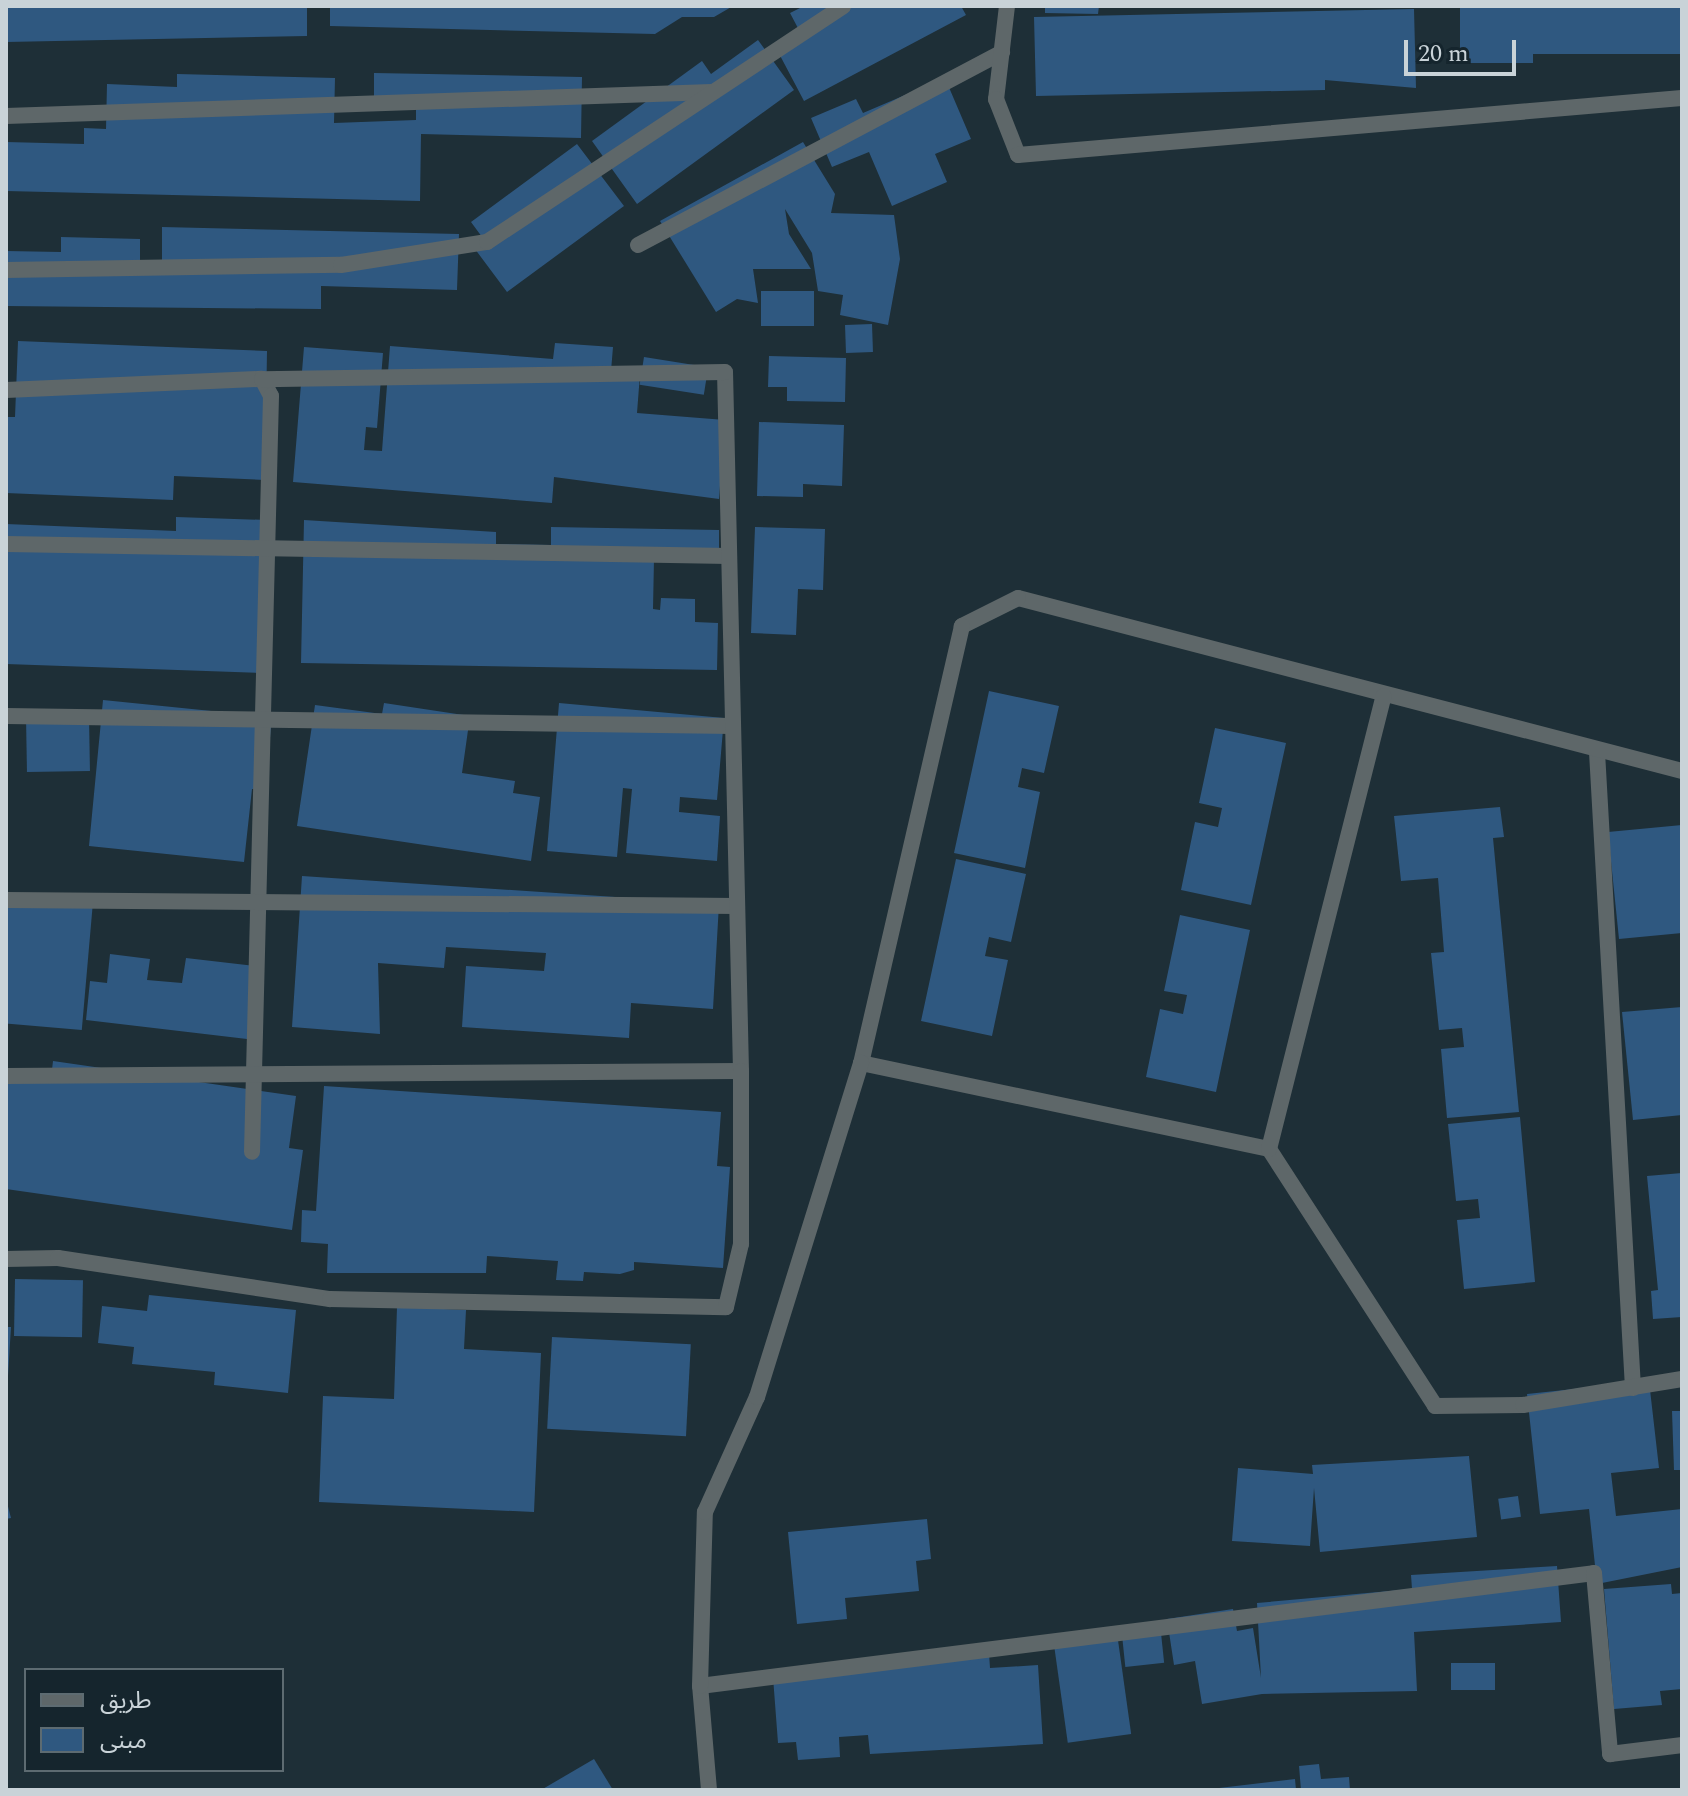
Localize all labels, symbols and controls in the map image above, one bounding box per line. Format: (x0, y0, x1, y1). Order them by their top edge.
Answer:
scale bar (1408, 24, 1520, 74)
text: 20 m (1418, 36, 1469, 72)
legend (24, 1668, 284, 1772)
text: طريق (100, 1683, 152, 1719)
text: مبنى (100, 1723, 147, 1759)

